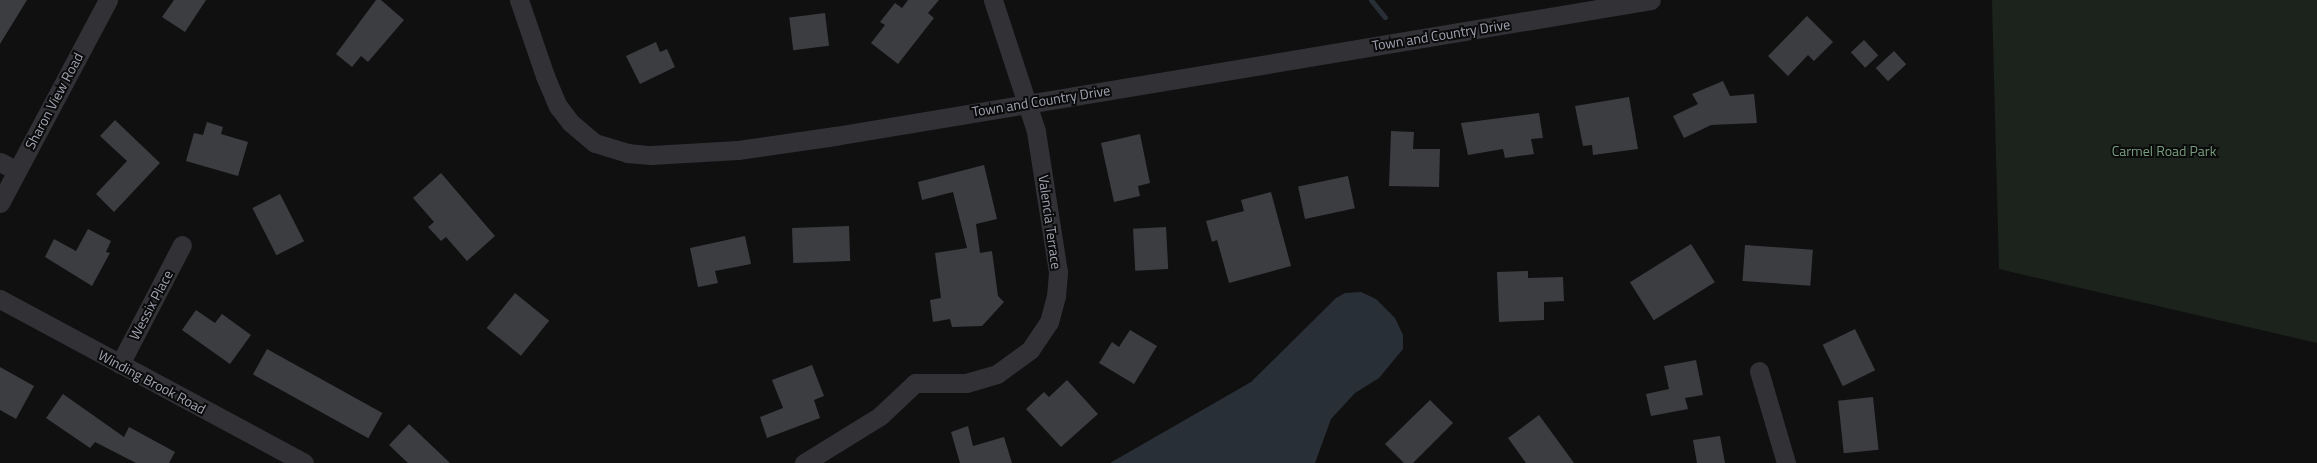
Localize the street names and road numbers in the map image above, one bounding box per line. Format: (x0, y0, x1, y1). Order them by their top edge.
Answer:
street label: Town and Country Drive (1371, 16, 1511, 54)
street label: Sharon View Road (21, 50, 87, 152)
street label: Town and Country Drive (971, 82, 1111, 120)
street label: Valencia Terrace (1035, 174, 1065, 270)
street label: Wessix Place (126, 267, 176, 343)
street label: Winding Brook Road (95, 347, 209, 417)

